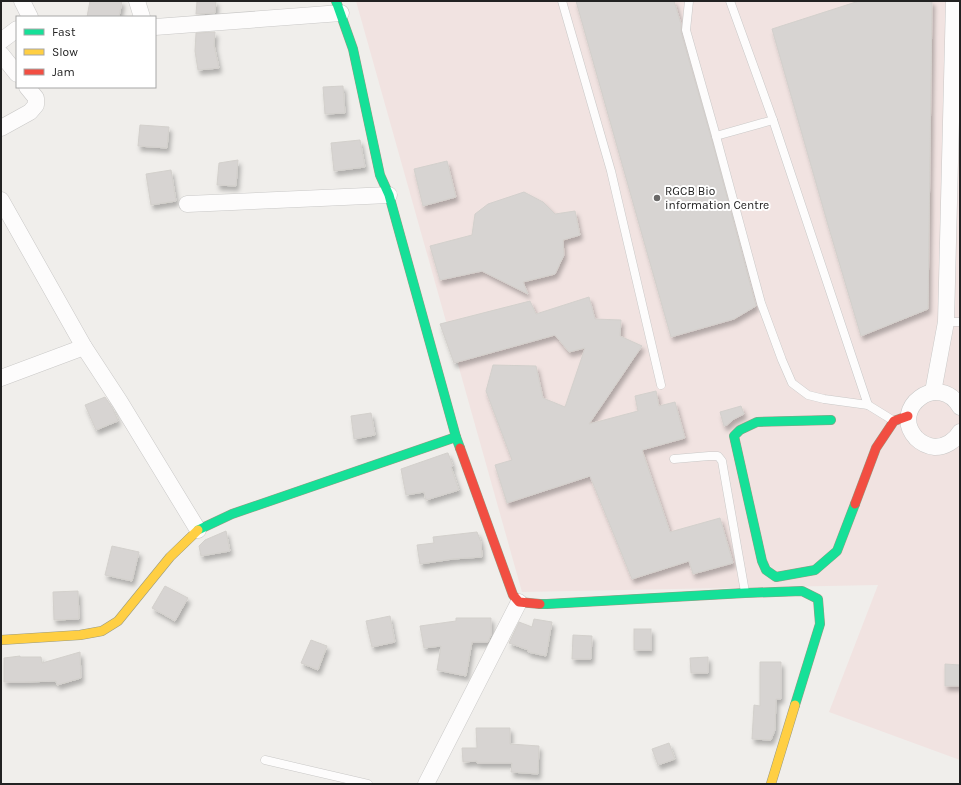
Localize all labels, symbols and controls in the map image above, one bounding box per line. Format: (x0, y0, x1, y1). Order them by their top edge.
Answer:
legend (16, 16, 156, 88)
text: Fast (52, 25, 76, 39)
text: Slow (52, 45, 78, 59)
text: Jam (52, 65, 75, 79)
place label: RGCB Bio information Centre (665, 184, 769, 212)
marker: RGCB Bio information Centre (652, 193, 662, 203)

